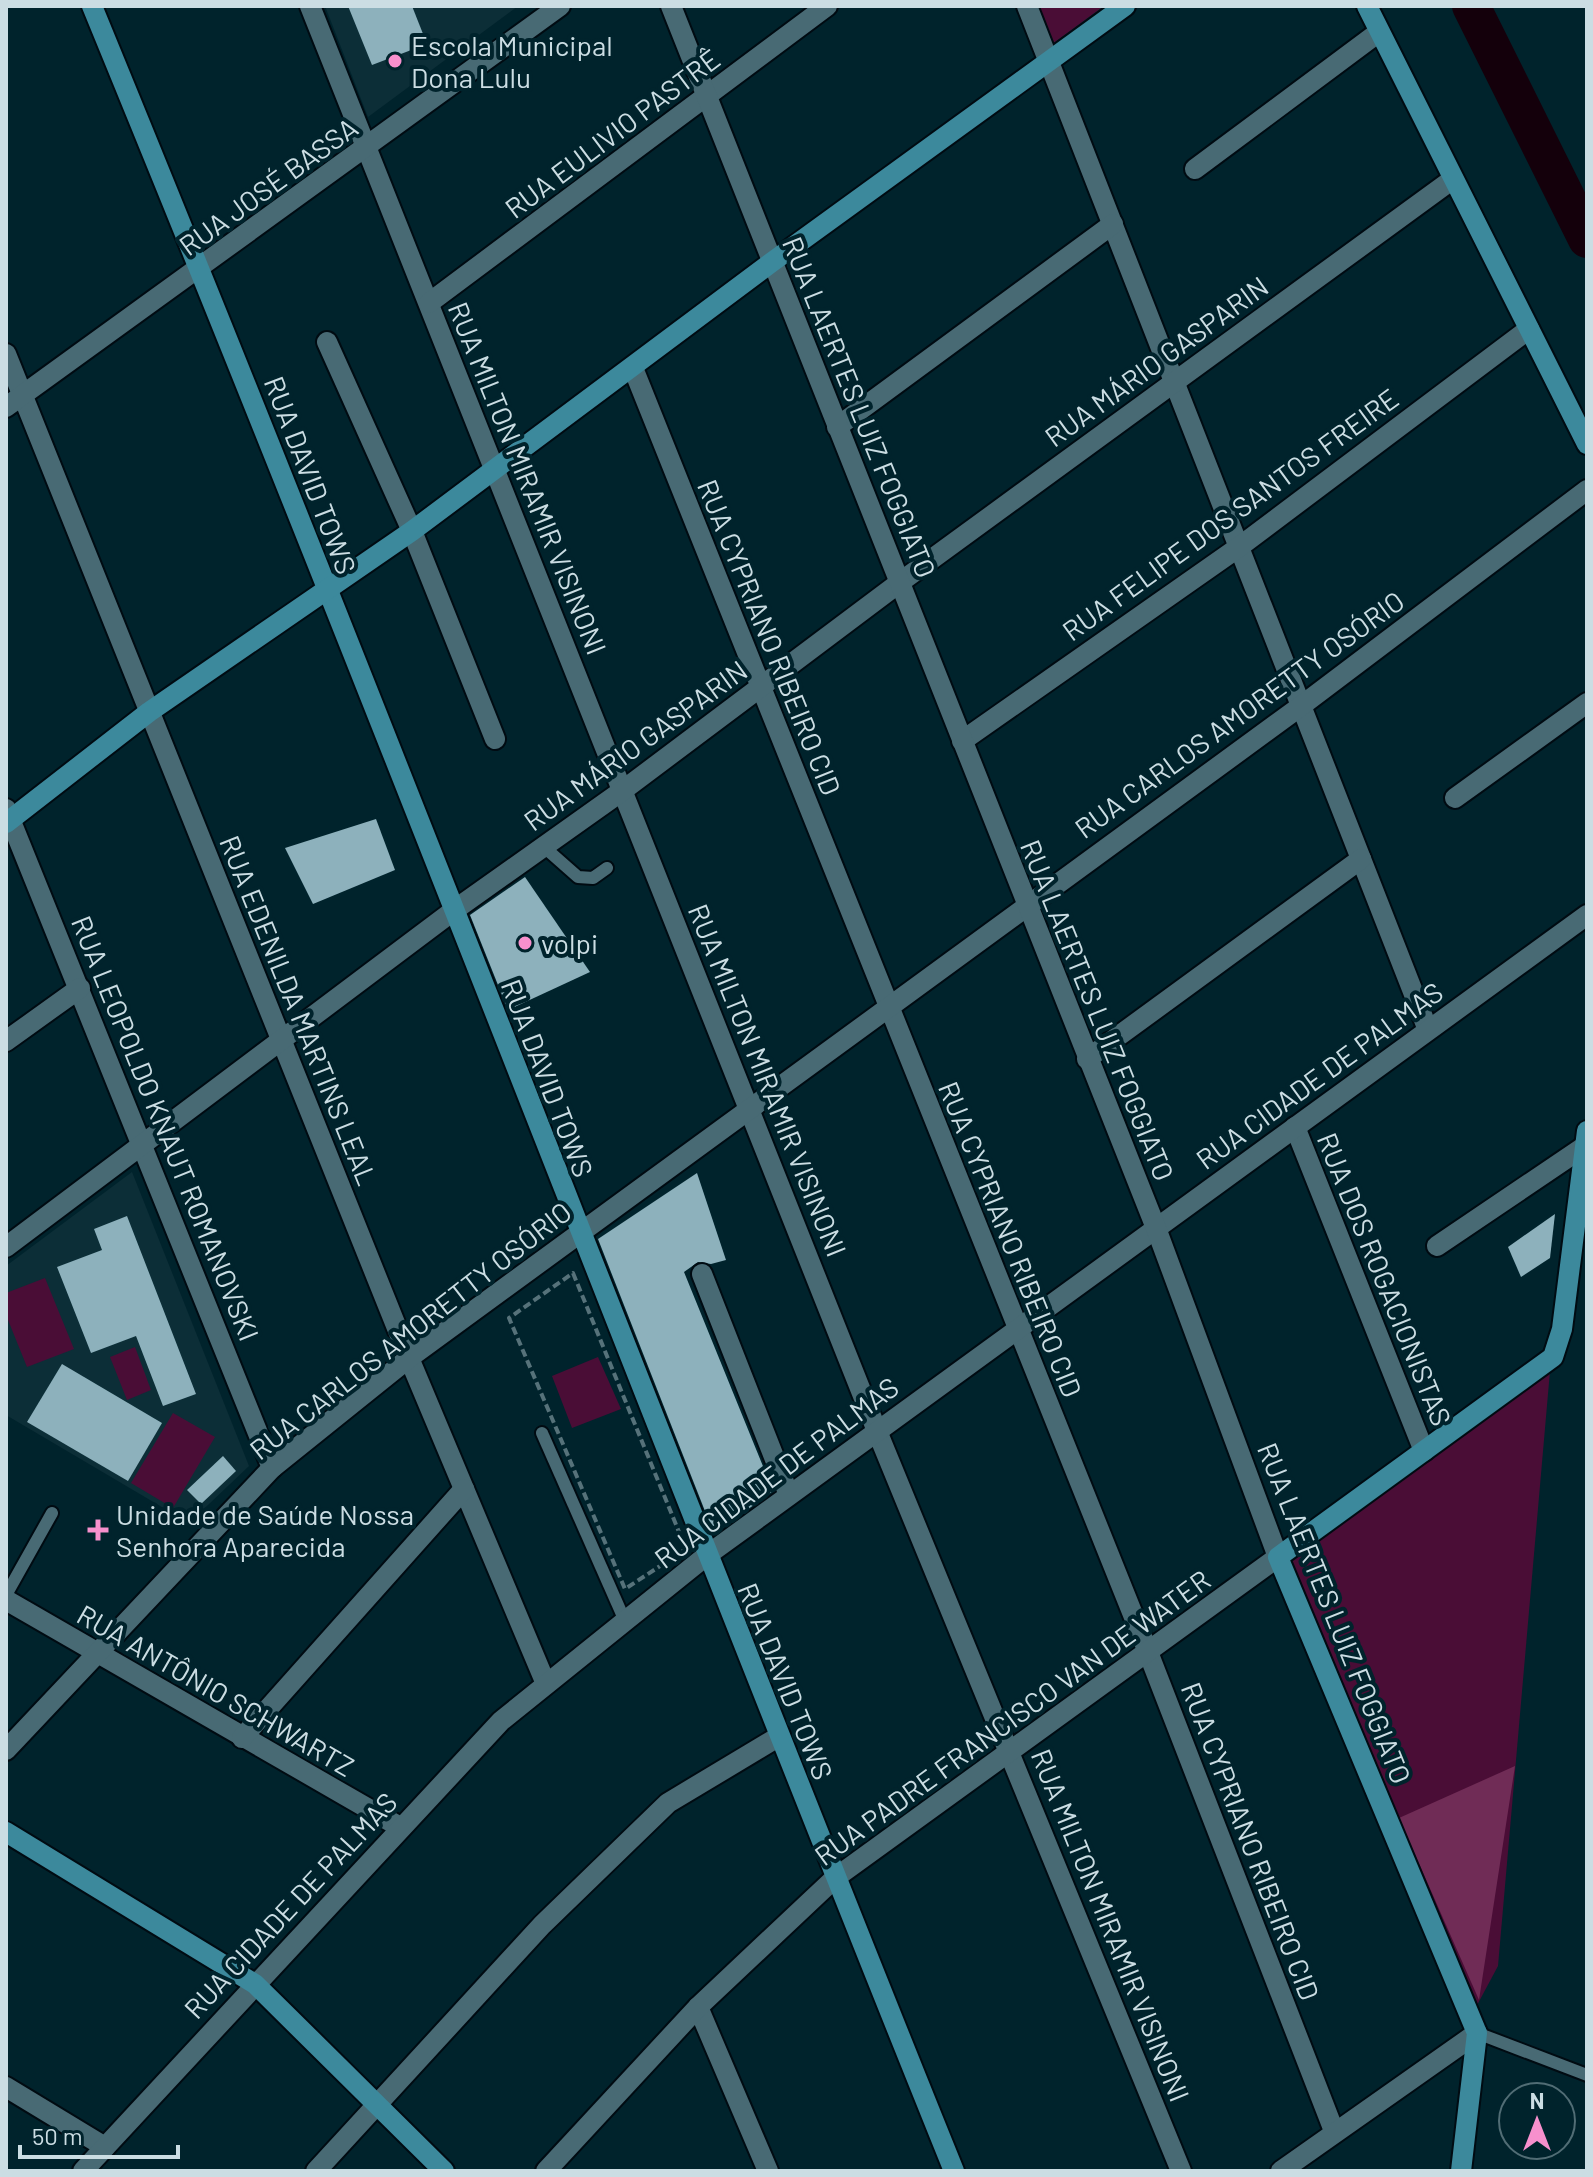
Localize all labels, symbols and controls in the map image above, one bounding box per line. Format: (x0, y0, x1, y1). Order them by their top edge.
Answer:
place label: Escola Municipal Dona Lulu (411, 28, 613, 94)
street label: RUA EULIVIO PASTRÊ (498, 41, 726, 225)
marker: Escola Municipal Dona Lulu (386, 52, 404, 70)
street label: RUA JOSÉ BASSA (172, 110, 364, 262)
street label: RUA LAERTES LUIZ FOGGIATO (776, 231, 944, 583)
street label: RUA MÁRIO GASPARIN (1038, 269, 1274, 453)
street label: RUA MILTON MIRAMIR VISINONI (442, 297, 614, 659)
street label: RUA DAVID TOWS (258, 371, 364, 579)
street label: RUA FELIPE DOS SANTOS FREIRE (1055, 381, 1405, 647)
street label: RUA CYPRIANO RIBEIRO CID (691, 474, 849, 800)
street label: RUA CARLOS AMORETTY OSÓRIO (1068, 583, 1410, 845)
street label: RUA MÁRIO GASPARIN (517, 653, 753, 837)
street label: RUA EDENILDA MARTINS LEAL (213, 830, 385, 1190)
street label: RUA LAERTES LUIZ FOGGIATO (1014, 834, 1182, 1186)
street label: RUA MILTON MIRAMIR VISINONI (682, 899, 854, 1261)
street label: RUA LEOPOLDO KNAUT ROMANOVSKI (65, 911, 267, 1345)
place label: volpi (541, 926, 598, 960)
marker: volpi (516, 934, 534, 952)
street label: RUA DAVID TOWS (495, 974, 601, 1182)
street label: RUA CIDADE DE PALMAS (1189, 974, 1449, 1176)
street label: RUA CYPRIANO RIBEIRO CID (932, 1076, 1090, 1402)
street label: RUA DOS ROGACIONISTAS (1311, 1128, 1459, 1430)
street label: RUA CARLOS AMORETTY OSÓRIO (242, 1194, 578, 1466)
street label: RUA CIDADE DE PALMAS (647, 1369, 905, 1575)
street label: RUA LAERTES LUIZ FOGGIATO (1251, 1437, 1419, 1789)
place label: Unidade de Saúde Nossa Senhora Aparecida (116, 1497, 414, 1563)
marker: Unidade de Saúde Nossa Senhora Aparecida (87, 1519, 109, 1541)
street label: RUA PADRE FRANCISCO VAN DE WATER (808, 1562, 1216, 1872)
street label: RUA DAVID TOWS (731, 1578, 841, 1784)
street label: RUA ANTÔNIO SCHWARTZ (72, 1597, 360, 1783)
street label: RUA CYPRIANO RIBEIRO CID (1175, 1677, 1327, 2005)
street label: RUA MILTON MIRAMIR VISINONI (1025, 1744, 1197, 2106)
street label: RUA CIDADE DE PALMAS (176, 1785, 404, 2025)
north arrow (1497, 2081, 1577, 2161)
text: N (1530, 2087, 1544, 2113)
scale bar (20, 2109, 178, 2159)
text: 50 m (32, 2121, 83, 2150)

